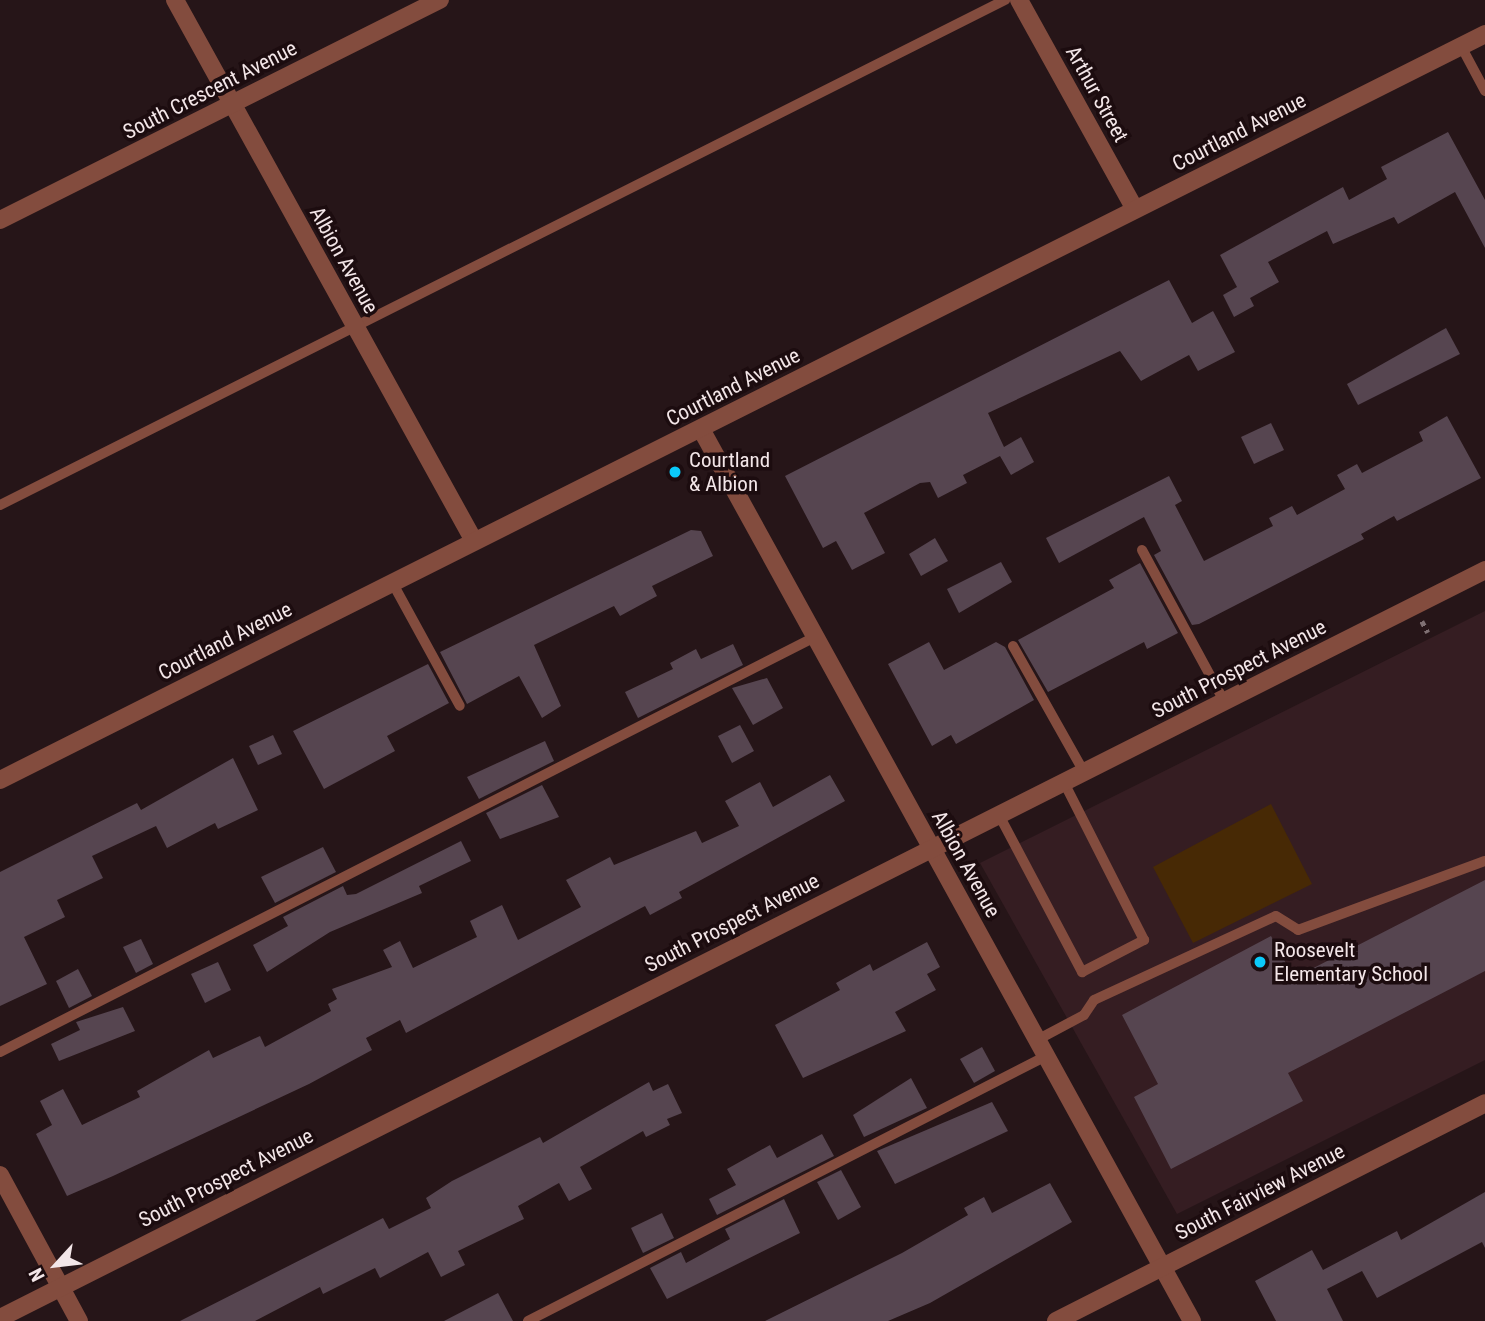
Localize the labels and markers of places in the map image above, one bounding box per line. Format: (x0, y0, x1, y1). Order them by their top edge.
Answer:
place label: Courtland & Albion (689, 447, 770, 497)
marker: Courtland & Albion (667, 464, 683, 480)
place label: Roosevelt Elementary School (1274, 937, 1428, 987)
marker: Roosevelt Elementary School (1252, 954, 1268, 970)

